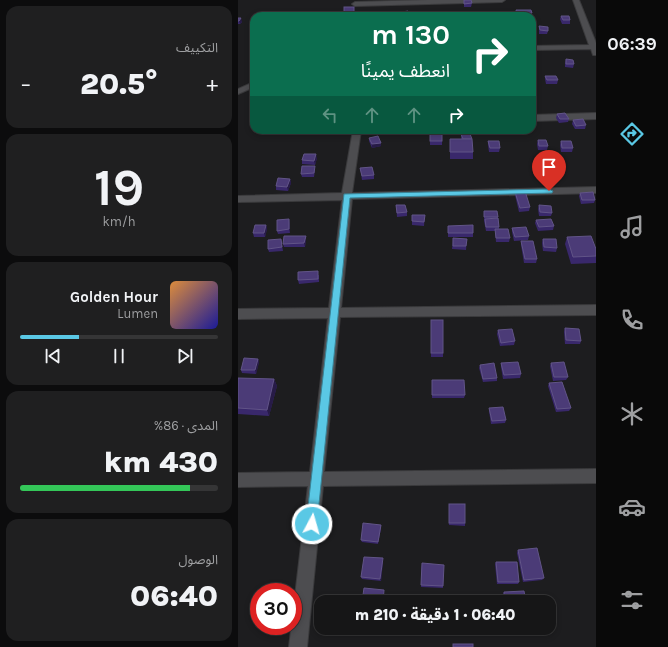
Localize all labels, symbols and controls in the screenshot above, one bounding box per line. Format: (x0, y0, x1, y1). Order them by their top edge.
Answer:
text: 130 m (371, 18, 450, 51)
icon: right (464, 28, 516, 80)
text: 06:39 (607, 33, 657, 55)
text: التكييف (176, 40, 218, 55)
text: انعطف يمينًا (361, 60, 450, 82)
text: 20.5° (80, 66, 158, 102)
text: − (20, 71, 32, 97)
text: + (206, 71, 218, 97)
icon: left (319, 104, 341, 126)
icon: ahead (361, 104, 383, 126)
icon: ahead (403, 104, 425, 126)
icon: right (445, 104, 467, 126)
icon: directions (618, 120, 646, 148)
pin (532, 150, 566, 191)
icon: arrive (538, 156, 560, 178)
text: 19 (94, 157, 144, 218)
icon: music (618, 213, 646, 241)
text: km/h (103, 214, 135, 229)
text: Golden Hour (70, 288, 158, 306)
text: Lumen (117, 306, 158, 321)
icon: phone (618, 306, 646, 334)
icon: previous (42, 345, 64, 367)
icon: pause (108, 345, 130, 367)
icon: next (174, 345, 196, 367)
icon: climate (618, 400, 646, 428)
text: المدى · 86% (154, 418, 218, 433)
text: 430 km (104, 444, 218, 480)
icon: car (618, 493, 646, 521)
position arrow (291, 503, 333, 545)
text: الوصول (178, 552, 218, 567)
text: 06:40 (130, 578, 218, 614)
speed limit sign: 30 (250, 583, 302, 635)
icon: filters (618, 586, 646, 614)
text: 06:40 · 1 دقيقة · 210 m (355, 606, 515, 624)

